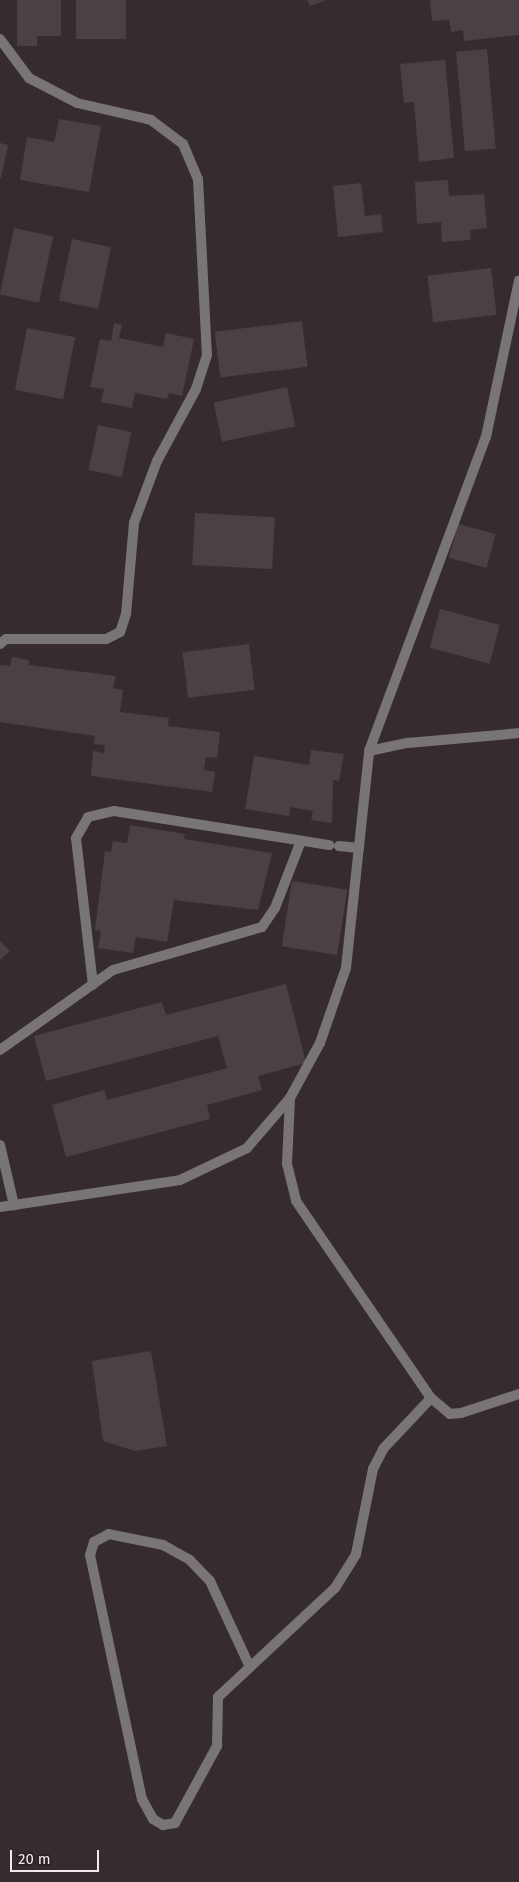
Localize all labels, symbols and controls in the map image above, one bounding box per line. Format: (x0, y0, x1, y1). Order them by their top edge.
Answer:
scale bar (12, 1840, 101, 1872)
text: 20 m (18, 1850, 51, 1868)

